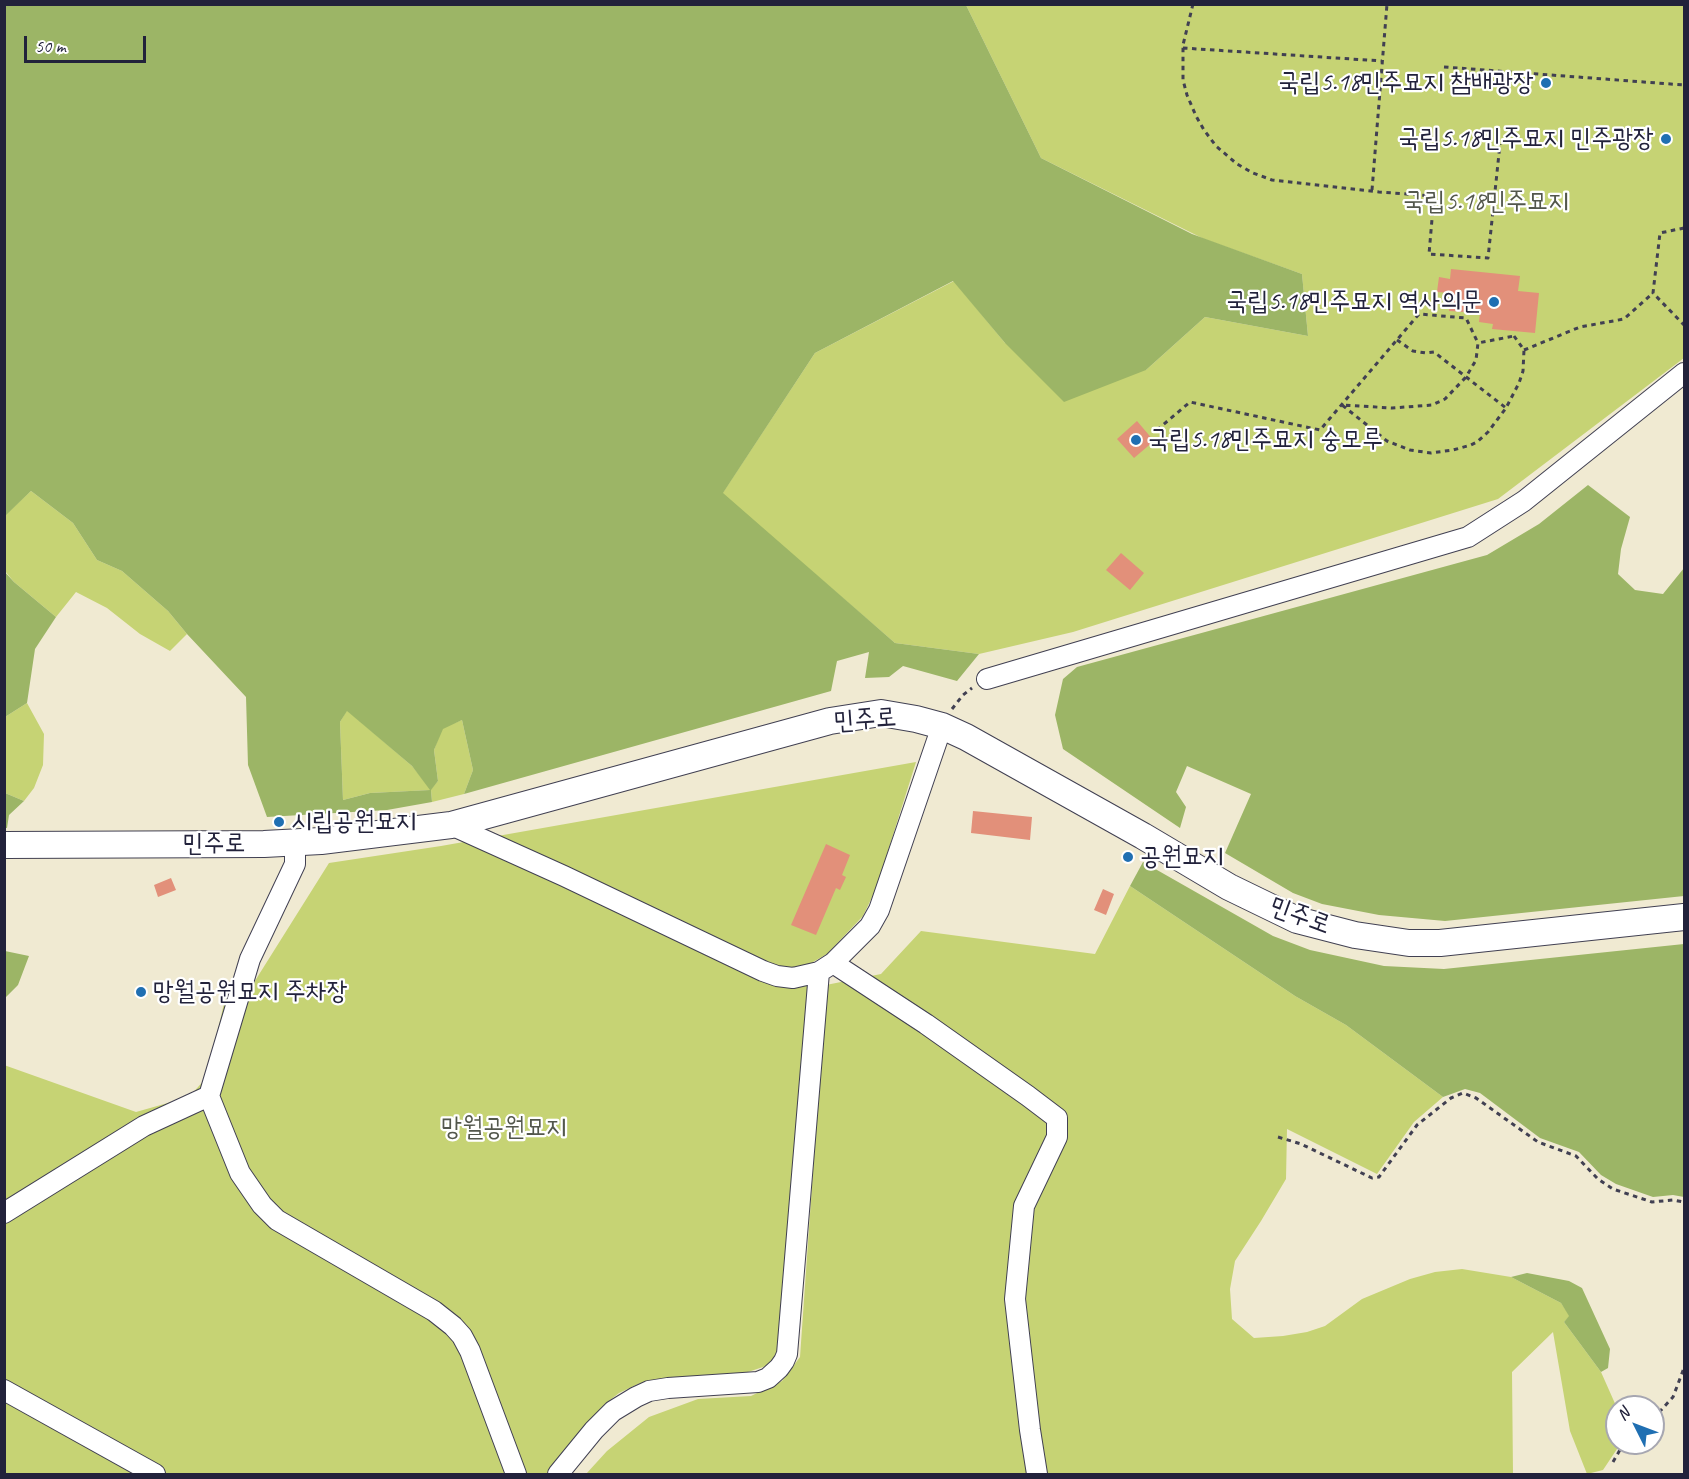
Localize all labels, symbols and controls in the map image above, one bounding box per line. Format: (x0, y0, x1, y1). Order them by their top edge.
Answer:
scale bar (27, 24, 148, 62)
text: 50 m (35, 35, 66, 57)
place label: 국립5.18민주묘지 참배광장 (1278, 67, 1534, 99)
marker: 국립5.18민주묘지 참배광장 (1539, 76, 1553, 90)
place label: 국립5.18민주묘지 민주광장 (1398, 123, 1654, 155)
marker: 국립5.18민주묘지 민주광장 (1659, 132, 1673, 146)
park label: 국립5.18민주묘지 (1403, 186, 1569, 218)
place label: 국립5.18민주묘지 역사의문 (1226, 286, 1482, 318)
marker: 국립5.18민주묘지 역사의문 (1487, 295, 1501, 309)
place label: 국립5.18민주묘지 숭모루 (1148, 424, 1383, 456)
marker: 국립5.18민주묘지 숭모루 (1129, 433, 1143, 447)
street label: 민주로 (833, 702, 897, 738)
place label: 시립공원묘지 (291, 806, 417, 838)
marker: 시립공원묘지 (272, 815, 286, 829)
street label: 민주로 (183, 828, 245, 860)
place label: 공원묘지 (1140, 841, 1224, 873)
marker: 공원묘지 (1121, 850, 1135, 864)
street label: 민주로 (1265, 891, 1335, 941)
place label: 망월공원묘지 주차장 (153, 976, 348, 1008)
marker: 망월공원묘지 주차장 (134, 985, 148, 999)
park label: 망월공원묘지 (441, 1112, 567, 1144)
north arrow (1605, 1395, 1665, 1455)
text: N (1612, 1404, 1634, 1425)

